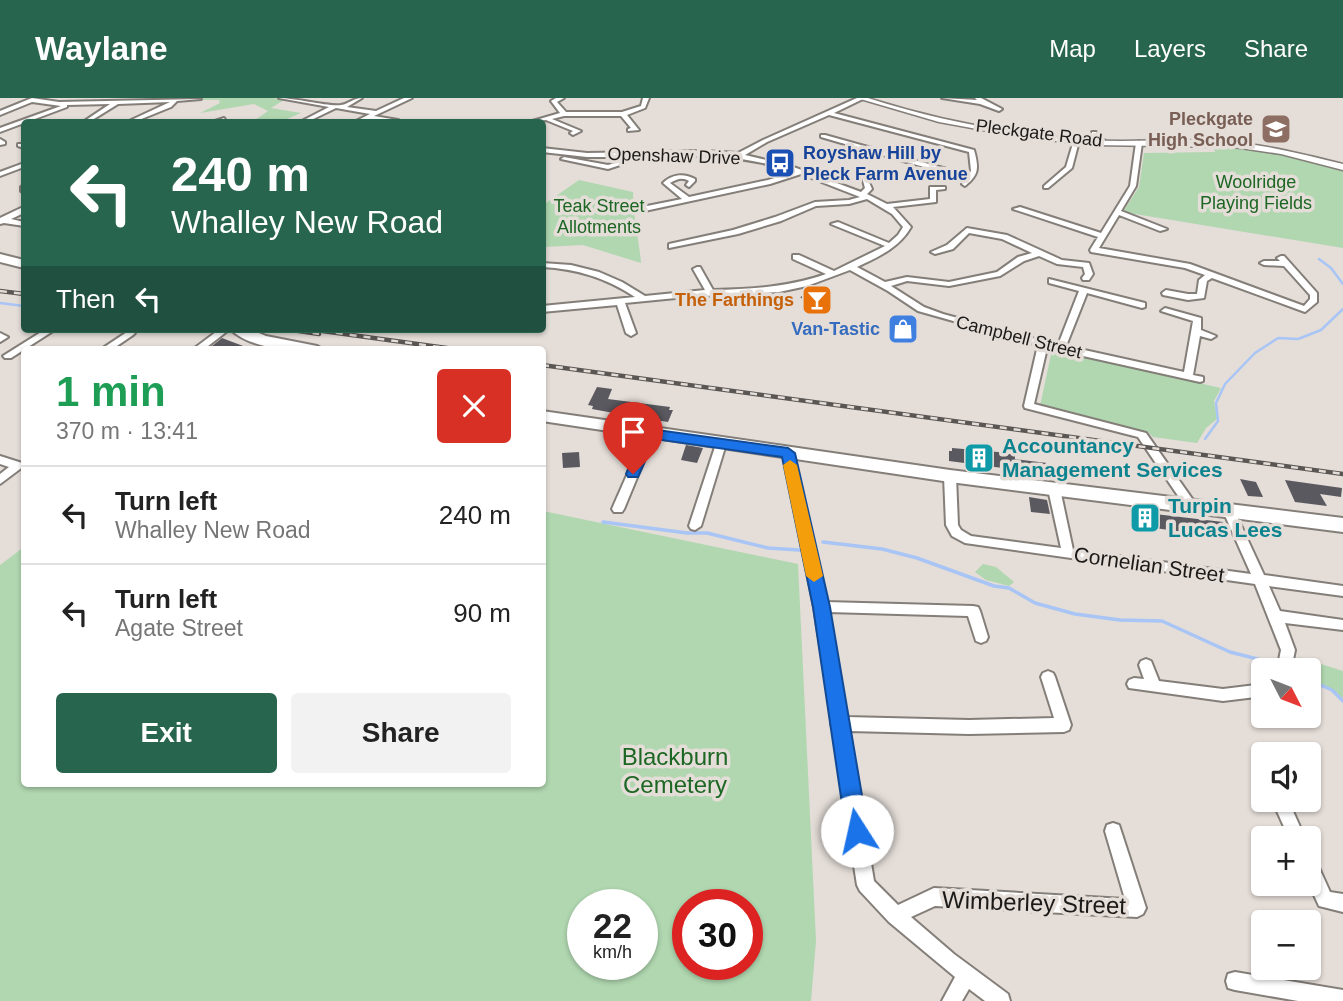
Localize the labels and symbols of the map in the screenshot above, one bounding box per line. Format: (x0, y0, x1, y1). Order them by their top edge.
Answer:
place label: Pleckgate High School (1148, 109, 1253, 150)
school or university icon: Pleckgate High School (1259, 112, 1293, 146)
street label: Pleckgate Road (975, 115, 1103, 151)
place label: Royshaw Hill by Pleck Farm Avenue (803, 143, 968, 184)
street label: Openshaw Drive (607, 144, 741, 168)
bus stop icon: Royshaw Hill by Pleck Farm Avenue (763, 146, 797, 180)
park label: Woolridge Playing Fields (1200, 172, 1312, 213)
park label: Teak Street Allotments (553, 196, 645, 237)
bar icon: The Farthings (800, 283, 834, 317)
place label: The Farthings (675, 290, 794, 310)
shop icon: Van-Tastic (886, 312, 920, 346)
street label: Campbell Street (954, 312, 1084, 362)
place label: Van-Tastic (791, 319, 880, 339)
pin (603, 402, 663, 474)
place label: Accountancy Management Services (1002, 434, 1223, 481)
building icon: Accountancy Management Services (962, 441, 996, 475)
place label: Turpin Lucas Lees (1168, 494, 1282, 541)
building icon: Turpin Lucas Lees (1128, 501, 1162, 535)
street label: Cornelian Street (1072, 543, 1226, 586)
north arrow (1251, 658, 1321, 728)
park label: Blackburn Cemetery (622, 743, 728, 798)
position arrow (820, 794, 894, 868)
street label: Wimberley Street (942, 886, 1127, 919)
speed limit sign: 30 (672, 889, 763, 980)

